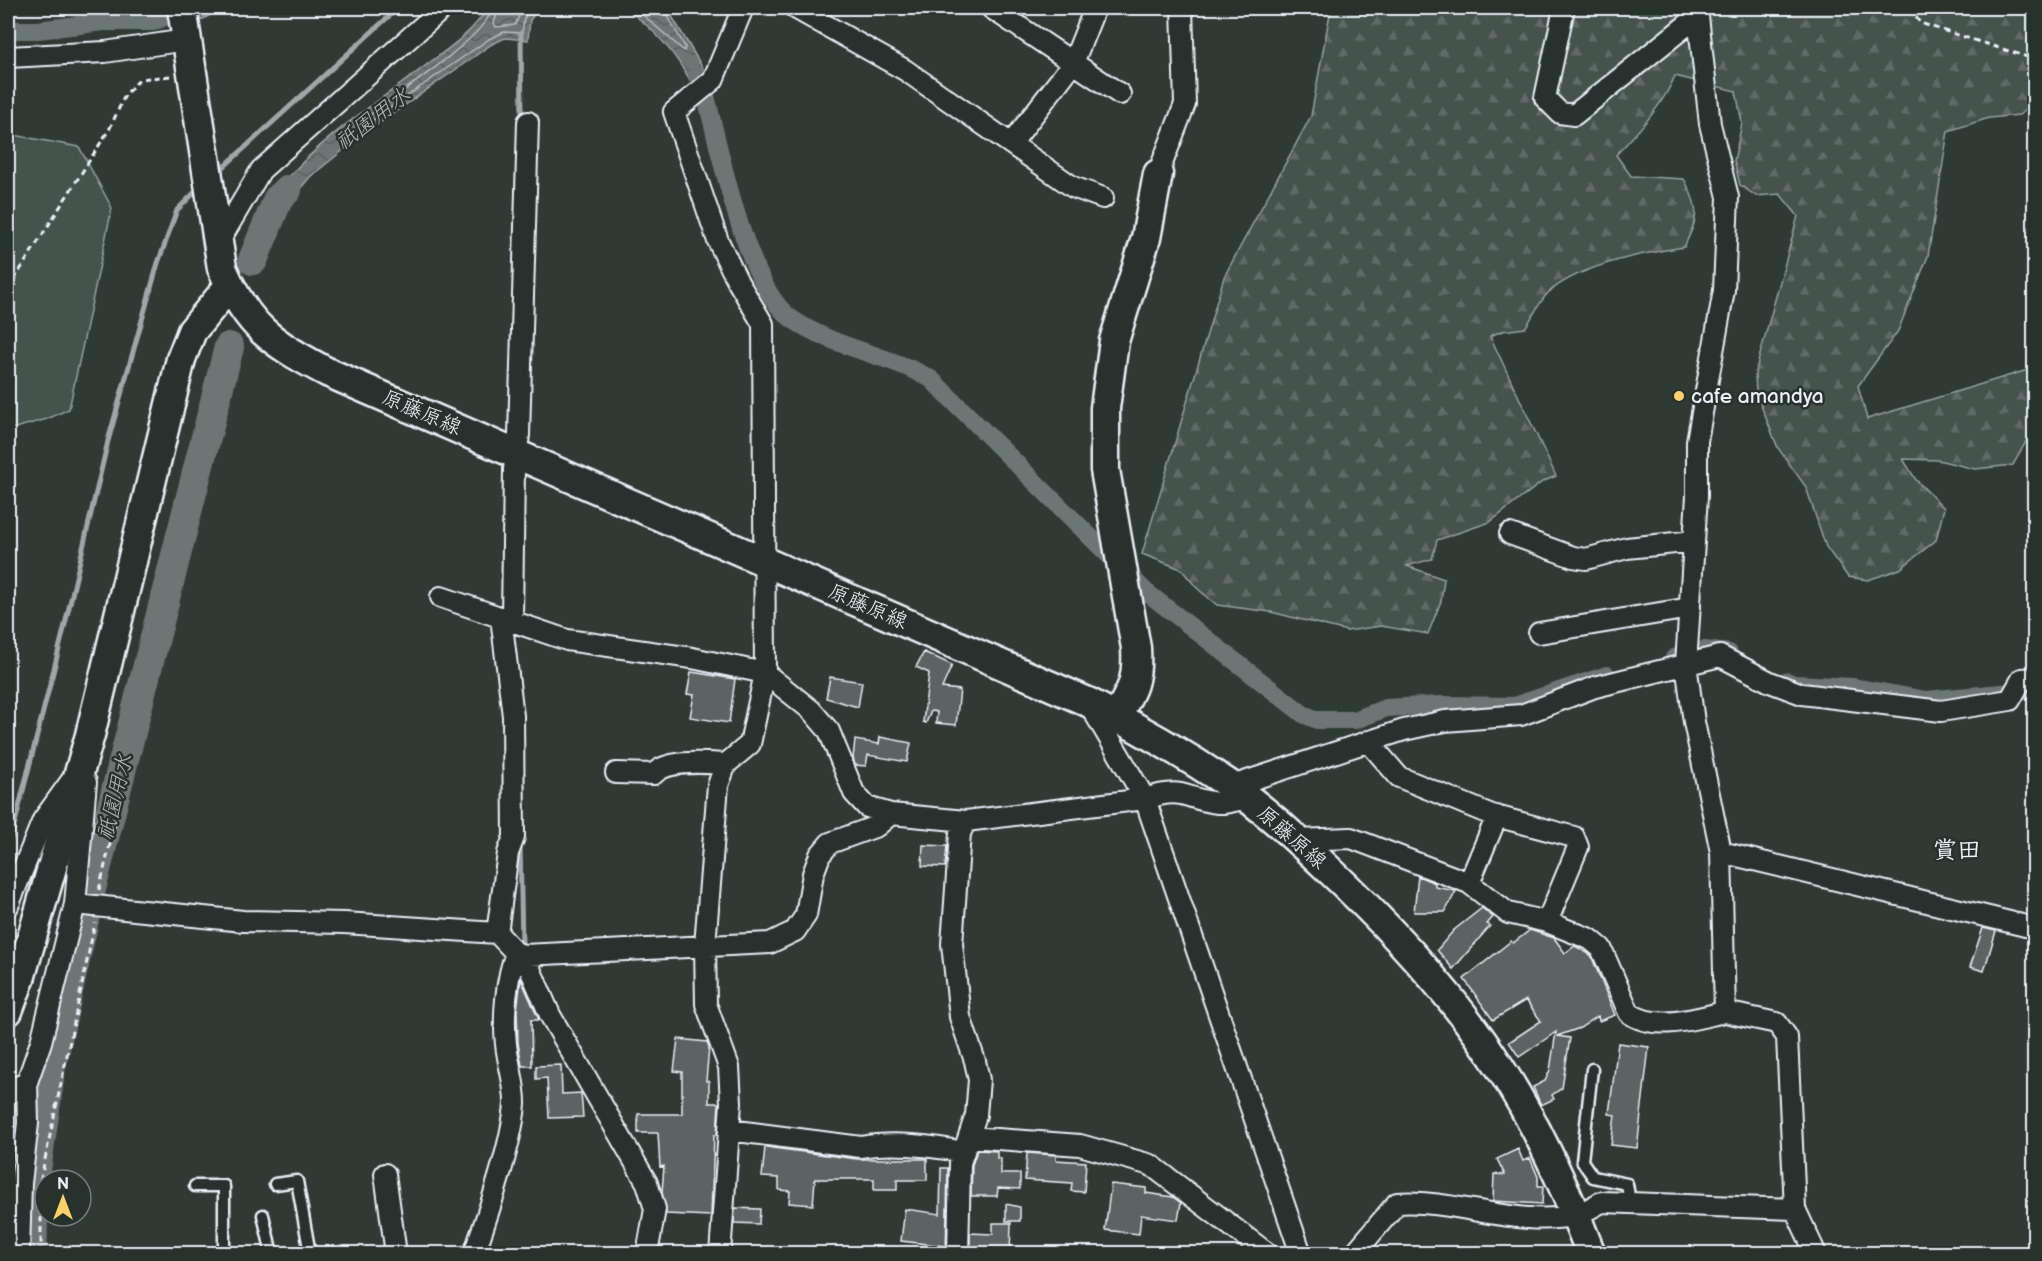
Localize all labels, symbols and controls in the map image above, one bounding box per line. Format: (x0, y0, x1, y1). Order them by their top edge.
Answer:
water label: 祇園用水 (330, 82, 416, 156)
place label: cafe amandya (1691, 384, 1824, 409)
street label: 原藤原線 (378, 385, 465, 440)
marker: cafe amandya (1672, 389, 1686, 403)
street label: 原藤原線 (824, 579, 911, 634)
water label: 祇園用水 (92, 751, 139, 843)
street label: 原藤原線 (1252, 800, 1332, 874)
district label: 賞田 (1933, 836, 1981, 865)
north arrow (33, 1168, 93, 1228)
text: N (57, 1175, 69, 1194)

